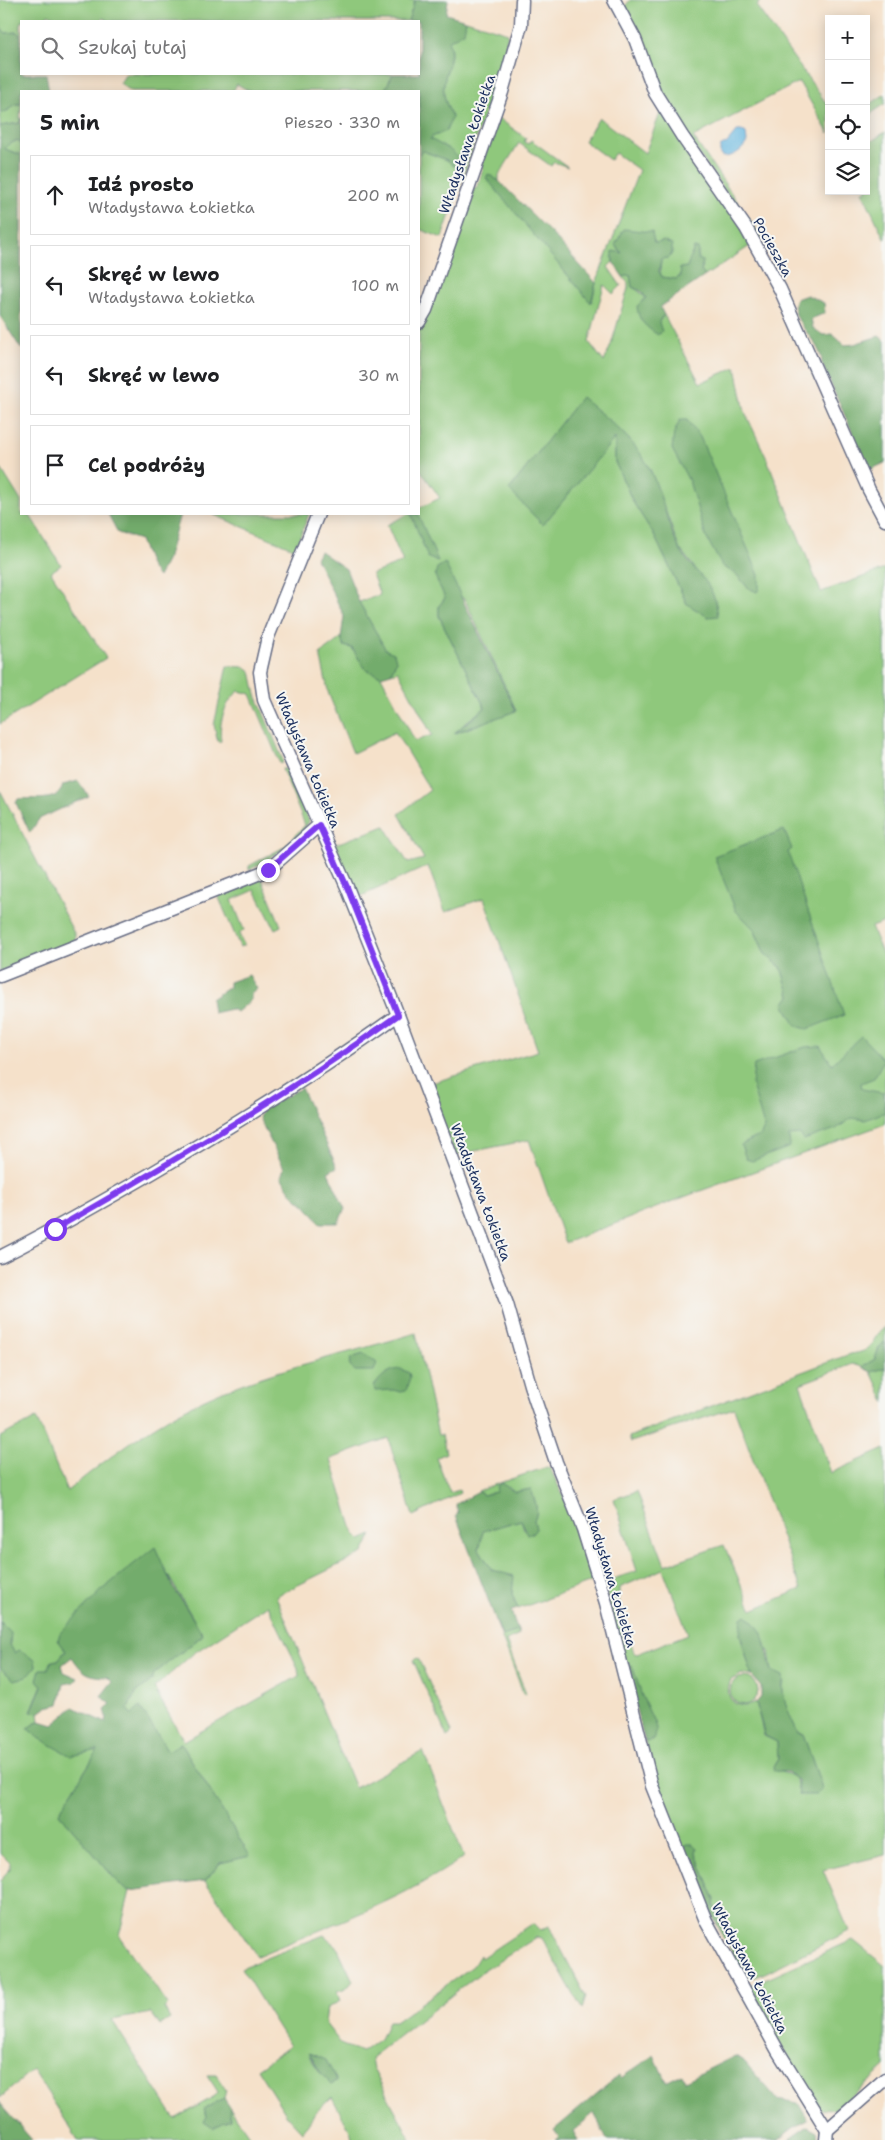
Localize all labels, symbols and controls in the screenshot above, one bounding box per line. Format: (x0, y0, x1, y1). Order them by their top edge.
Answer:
map controls (825, 15, 870, 195)
button: + (825, 15, 870, 60)
search box (20, 20, 420, 75)
icon: search (38, 34, 66, 62)
text: Szukaj tutaj (78, 35, 187, 60)
button: − (825, 60, 870, 105)
street label: Władysława Łokietka (435, 72, 499, 216)
button: locate (825, 105, 870, 150)
text: 5 min (40, 109, 100, 137)
text: Pieszo · 330 m (284, 112, 400, 133)
button: layers (825, 150, 870, 195)
text: Idź prosto (88, 172, 194, 197)
icon: ahead (41, 181, 69, 209)
text: 200 m (347, 185, 399, 206)
text: Władysława Łokietka (88, 197, 255, 218)
street label: Pocieszka (749, 214, 797, 280)
text: Skręć w lewo (88, 262, 220, 287)
icon: left (41, 271, 69, 299)
text: 100 m (351, 275, 399, 296)
text: Władysława Łokietka (88, 287, 255, 308)
icon: left (41, 361, 69, 389)
text: Skręć w lewo (88, 363, 220, 388)
text: 30 m (358, 365, 399, 386)
icon: arrive (41, 451, 69, 479)
text: Cel podróży (88, 453, 205, 478)
street label: Władysława Łokietka (271, 689, 345, 831)
route end (257, 859, 280, 882)
street label: Władysława Łokietka (446, 1121, 516, 1264)
route start (44, 1218, 67, 1241)
street label: Władysława Łokietka (581, 1505, 641, 1650)
street label: Władysława Łokietka (708, 1899, 792, 2037)

